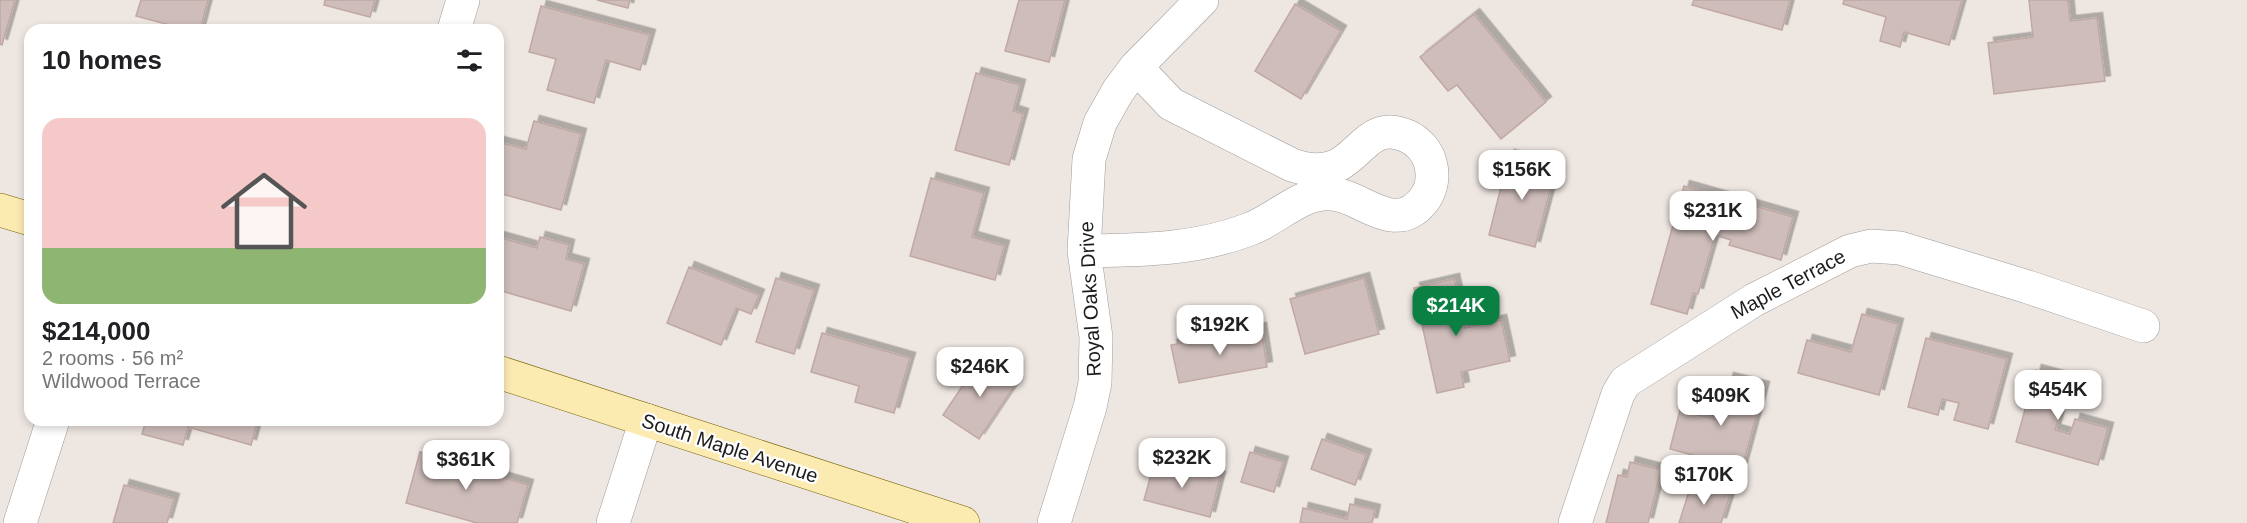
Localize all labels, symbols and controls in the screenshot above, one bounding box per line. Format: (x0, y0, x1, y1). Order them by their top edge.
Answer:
icon: filters (453, 44, 486, 77)
text: 10 homes (42, 45, 162, 75)
pin: $156K (1480, 150, 1564, 201)
icon: home (210, 157, 318, 265)
text: $156K (1493, 158, 1551, 180)
pin: $231K (1671, 191, 1755, 242)
text: $231K (1684, 199, 1742, 221)
street label: Royal Oaks Drive (1075, 221, 1105, 377)
street label: Maple Terrace (1727, 245, 1849, 323)
pin: $214K (1414, 286, 1498, 337)
text: $214K (1427, 294, 1485, 316)
pin: $192K (1178, 305, 1262, 356)
text: $192K (1191, 313, 1249, 335)
text: $214,000 (42, 316, 150, 346)
text: 2 rooms · 56 m² (42, 347, 183, 369)
pin: $246K (938, 347, 1022, 398)
text: $246K (951, 355, 1009, 377)
text: Wildwood Terrace (42, 370, 201, 392)
pin: $454K (2016, 370, 2100, 421)
pin: $409K (1679, 376, 1763, 427)
text: $454K (2029, 378, 2087, 400)
text: $409K (1692, 384, 1750, 406)
street label: South Maple Avenue (639, 409, 821, 487)
pin: $232K (1140, 438, 1224, 489)
pin: $361K (424, 440, 508, 491)
text: $232K (1153, 446, 1211, 468)
text: $361K (437, 448, 495, 470)
pin: $170K (1662, 455, 1746, 506)
text: $170K (1675, 463, 1733, 485)

